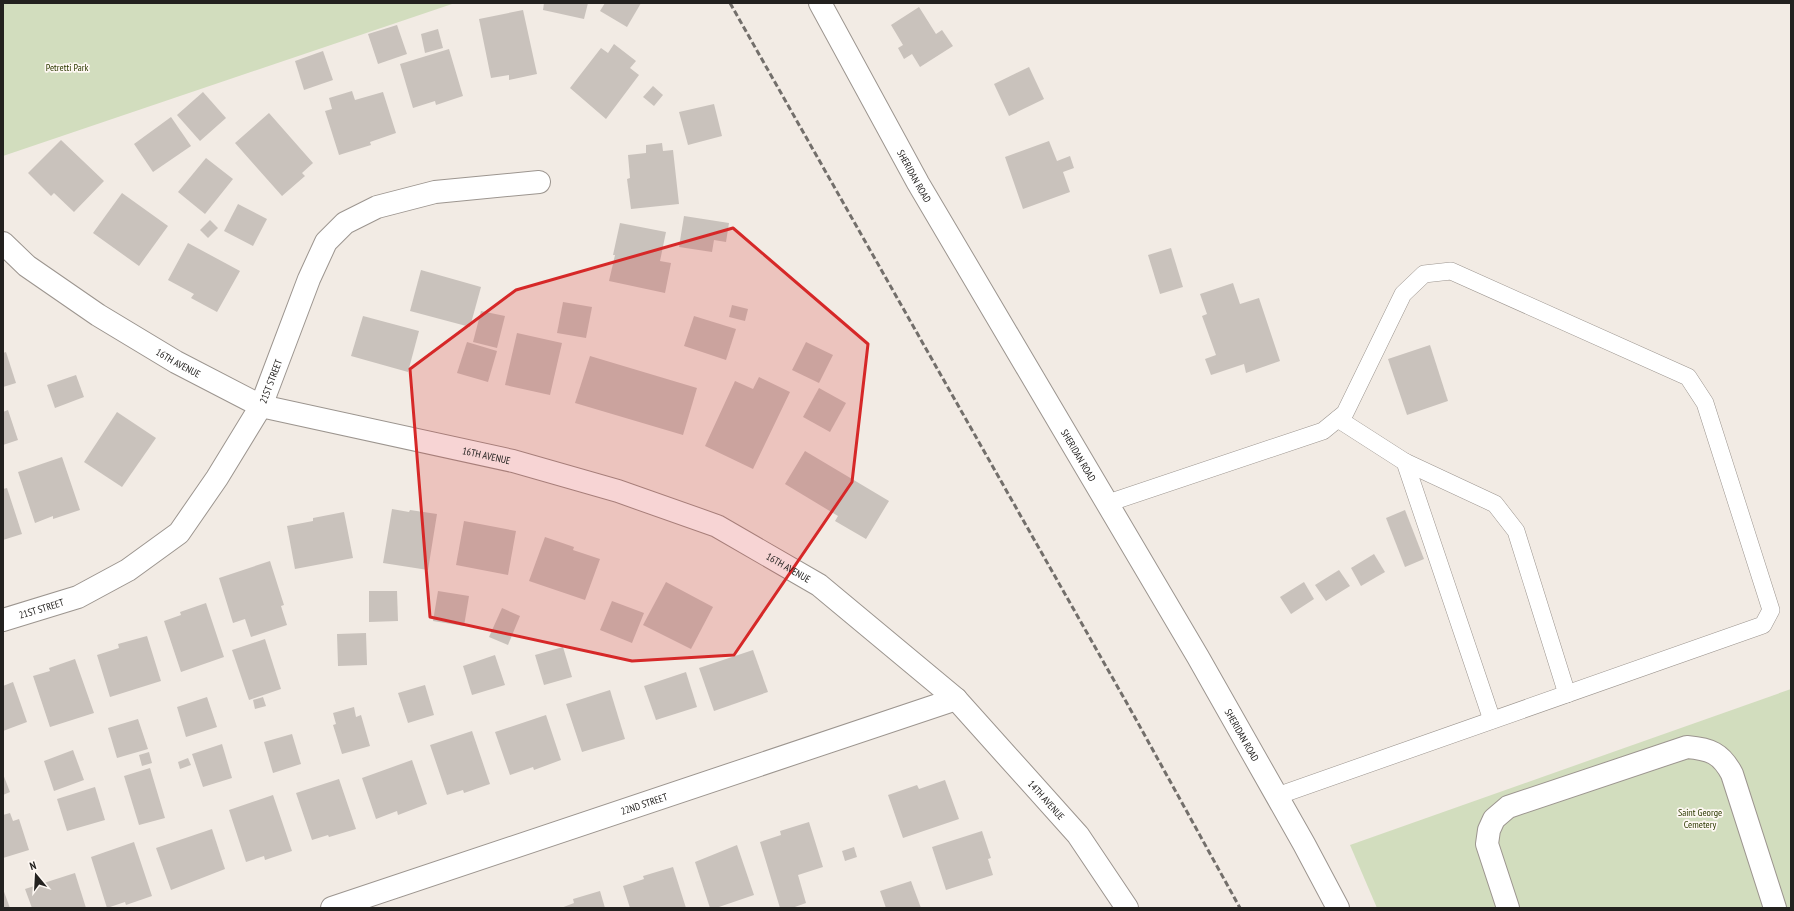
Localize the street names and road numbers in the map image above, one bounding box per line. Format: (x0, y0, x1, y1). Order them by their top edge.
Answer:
street label: SHERIDAN ROAD (895, 147, 934, 205)
street label: 16TH AVENUE (154, 345, 203, 380)
street label: 21ST STREET (256, 357, 285, 405)
street label: SHERIDAN ROAD (1058, 427, 1099, 483)
street label: 16TH AVENUE (461, 444, 512, 467)
street label: 16TH AVENUE (764, 549, 813, 585)
street label: 21ST STREET (17, 595, 66, 621)
street label: SHERIDAN ROAD (1222, 706, 1262, 763)
street label: 14TH AVENUE (1025, 777, 1068, 822)
street label: 22ND STREET (619, 789, 669, 817)

